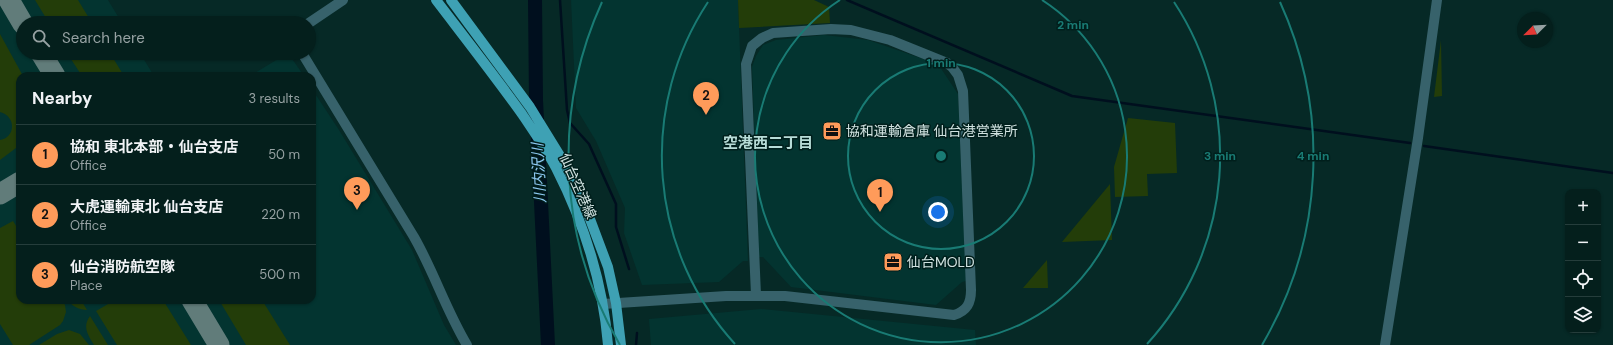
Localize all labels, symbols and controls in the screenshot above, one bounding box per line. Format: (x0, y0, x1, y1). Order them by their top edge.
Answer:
north arrow (1517, 12, 1553, 48)
search box (16, 16, 316, 60)
text: 2 min (1057, 17, 1089, 33)
icon: search (30, 27, 52, 49)
text: Search here (62, 28, 145, 48)
text: 1 min (926, 55, 956, 71)
pin: 2 (693, 82, 719, 115)
text: Nearby (32, 87, 92, 109)
text: 3 results (248, 90, 300, 107)
office icon: 協和運輸倉庫 仙台港営業所 (821, 120, 843, 142)
place label: 協和運輸倉庫 仙台港営業所 (846, 122, 1018, 140)
district label: 空港西二丁目 (723, 133, 813, 153)
text: 協和 東北本部・仙台支店 (70, 137, 239, 157)
water label: 川内沢川 (527, 141, 551, 203)
text: 1 (43, 146, 47, 163)
text: 50 m (268, 146, 300, 163)
text: 3 min (1204, 148, 1236, 164)
text: 4 min (1297, 148, 1329, 164)
centre of rings (934, 149, 948, 163)
street label: 仙台空港線 (556, 150, 600, 222)
text: Office (70, 157, 107, 174)
pin: 3 (344, 177, 370, 210)
pin: 1 (867, 179, 893, 212)
map controls (1565, 189, 1601, 333)
button: + (1565, 189, 1601, 225)
text: 大虎運輸東北 仙台支店 (70, 197, 224, 217)
your location (928, 202, 948, 222)
text: 2 (41, 206, 49, 223)
text: 220 m (261, 206, 300, 223)
text: Office (70, 217, 107, 234)
button: − (1565, 225, 1601, 261)
office icon: 仙台MOLD (882, 251, 904, 273)
place label: 仙台MOLD (907, 253, 975, 271)
text: 仙台消防航空隊 (70, 257, 175, 277)
button: locate (1565, 261, 1601, 297)
text: 3 (41, 266, 49, 283)
text: 500 m (259, 266, 300, 283)
text: Place (70, 277, 102, 294)
button: layers (1565, 297, 1601, 333)

